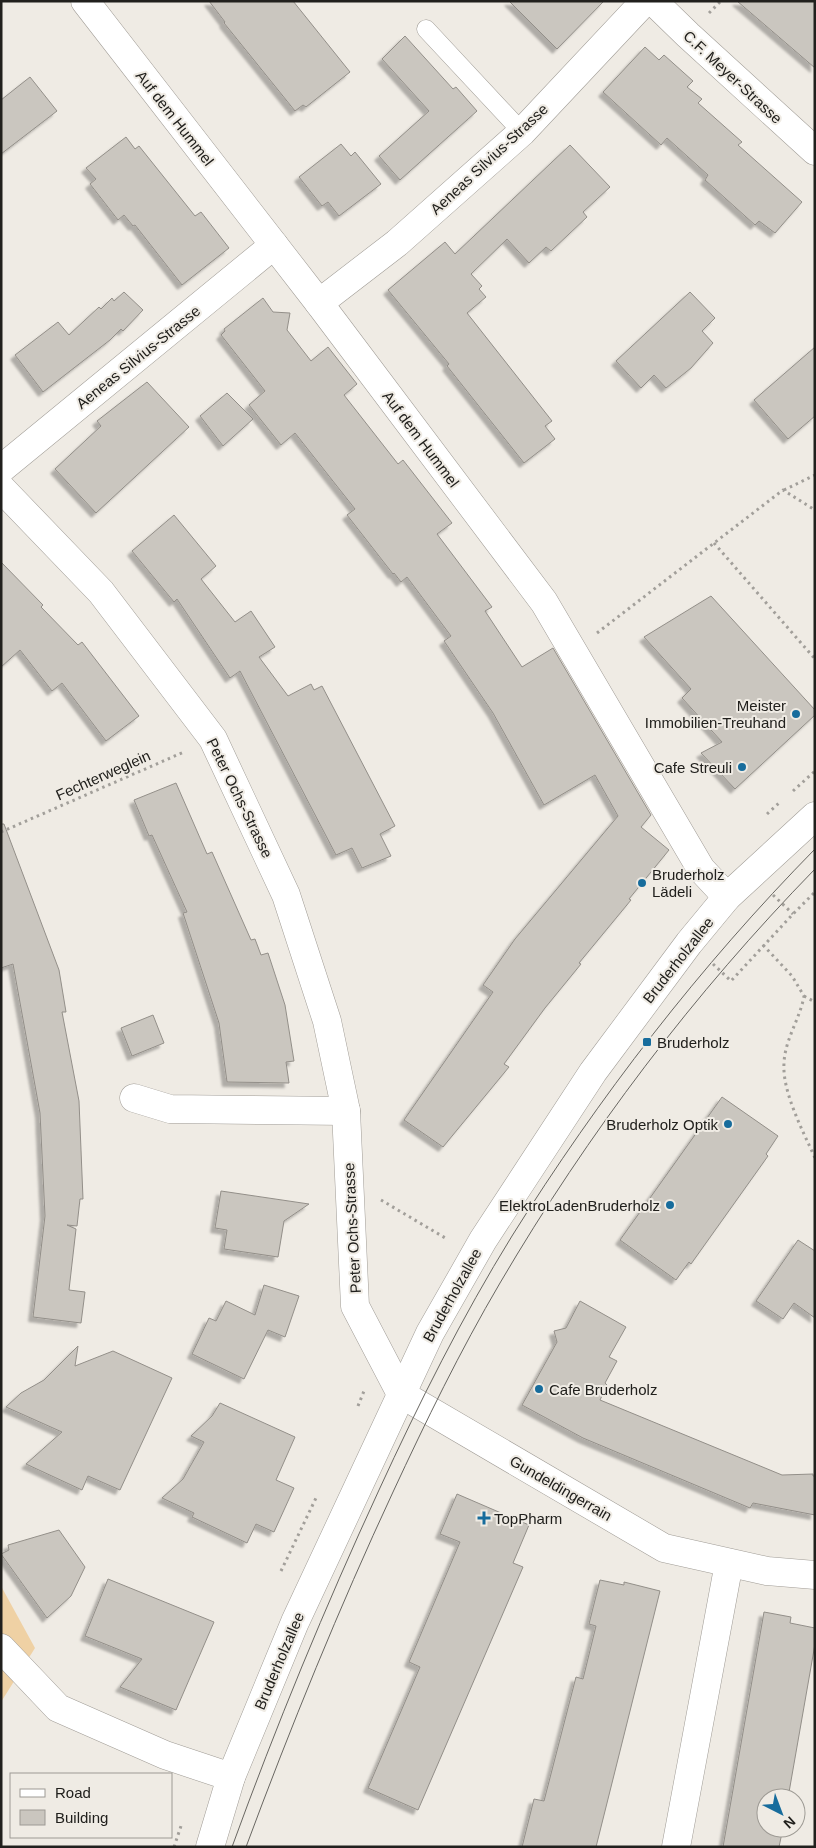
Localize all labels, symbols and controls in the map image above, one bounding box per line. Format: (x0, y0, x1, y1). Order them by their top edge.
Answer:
street label: C.F. Meyer-Strasse (680, 27, 786, 127)
street label: Auf dem Hummel (133, 67, 217, 169)
street label: Aeneas Silvius-Strasse (427, 100, 551, 218)
street label: Aeneas Silvius-Strasse (73, 302, 203, 412)
street label: Auf dem Hummel (379, 388, 463, 490)
place label: Meister Immobilien-Treuhand (645, 697, 786, 731)
marker: Meister Immobilien-Treuhand (790, 708, 802, 720)
street label: Peter Ochs-Strasse (204, 735, 276, 861)
street label: Fechterweglein (53, 747, 153, 803)
place label: Cafe Streuli (654, 759, 732, 776)
marker: Cafe Streuli (736, 761, 748, 773)
place label: Bruderholz Lädeli (652, 866, 725, 900)
marker: Bruderholz Lädeli (636, 877, 648, 889)
street label: Bruderholzallee (639, 914, 717, 1006)
place label: Bruderholz (657, 1034, 730, 1051)
marker: Bruderholz (641, 1036, 653, 1048)
place label: Bruderholz Optik (606, 1116, 718, 1133)
marker: Bruderholz Optik (722, 1118, 734, 1130)
street label: Peter Ochs-Strasse (340, 1162, 364, 1294)
place label: ElektroLadenBruderholz (499, 1197, 660, 1214)
marker: ElektroLadenBruderholz (664, 1199, 676, 1211)
street label: Bruderholzallee (419, 1245, 485, 1345)
place label: Cafe Bruderholz (549, 1381, 657, 1398)
marker: Cafe Bruderholz (533, 1383, 545, 1395)
street label: Gundeldingerrain (507, 1452, 615, 1524)
place label: TopPharm (494, 1510, 562, 1527)
marker: TopPharm (478, 1512, 490, 1524)
street label: Bruderholzallee (251, 1610, 307, 1712)
legend (10, 1773, 172, 1838)
text: Road (55, 1784, 91, 1801)
north arrow (756, 1788, 806, 1838)
text: Building (55, 1809, 108, 1826)
text: N (781, 1813, 799, 1832)

